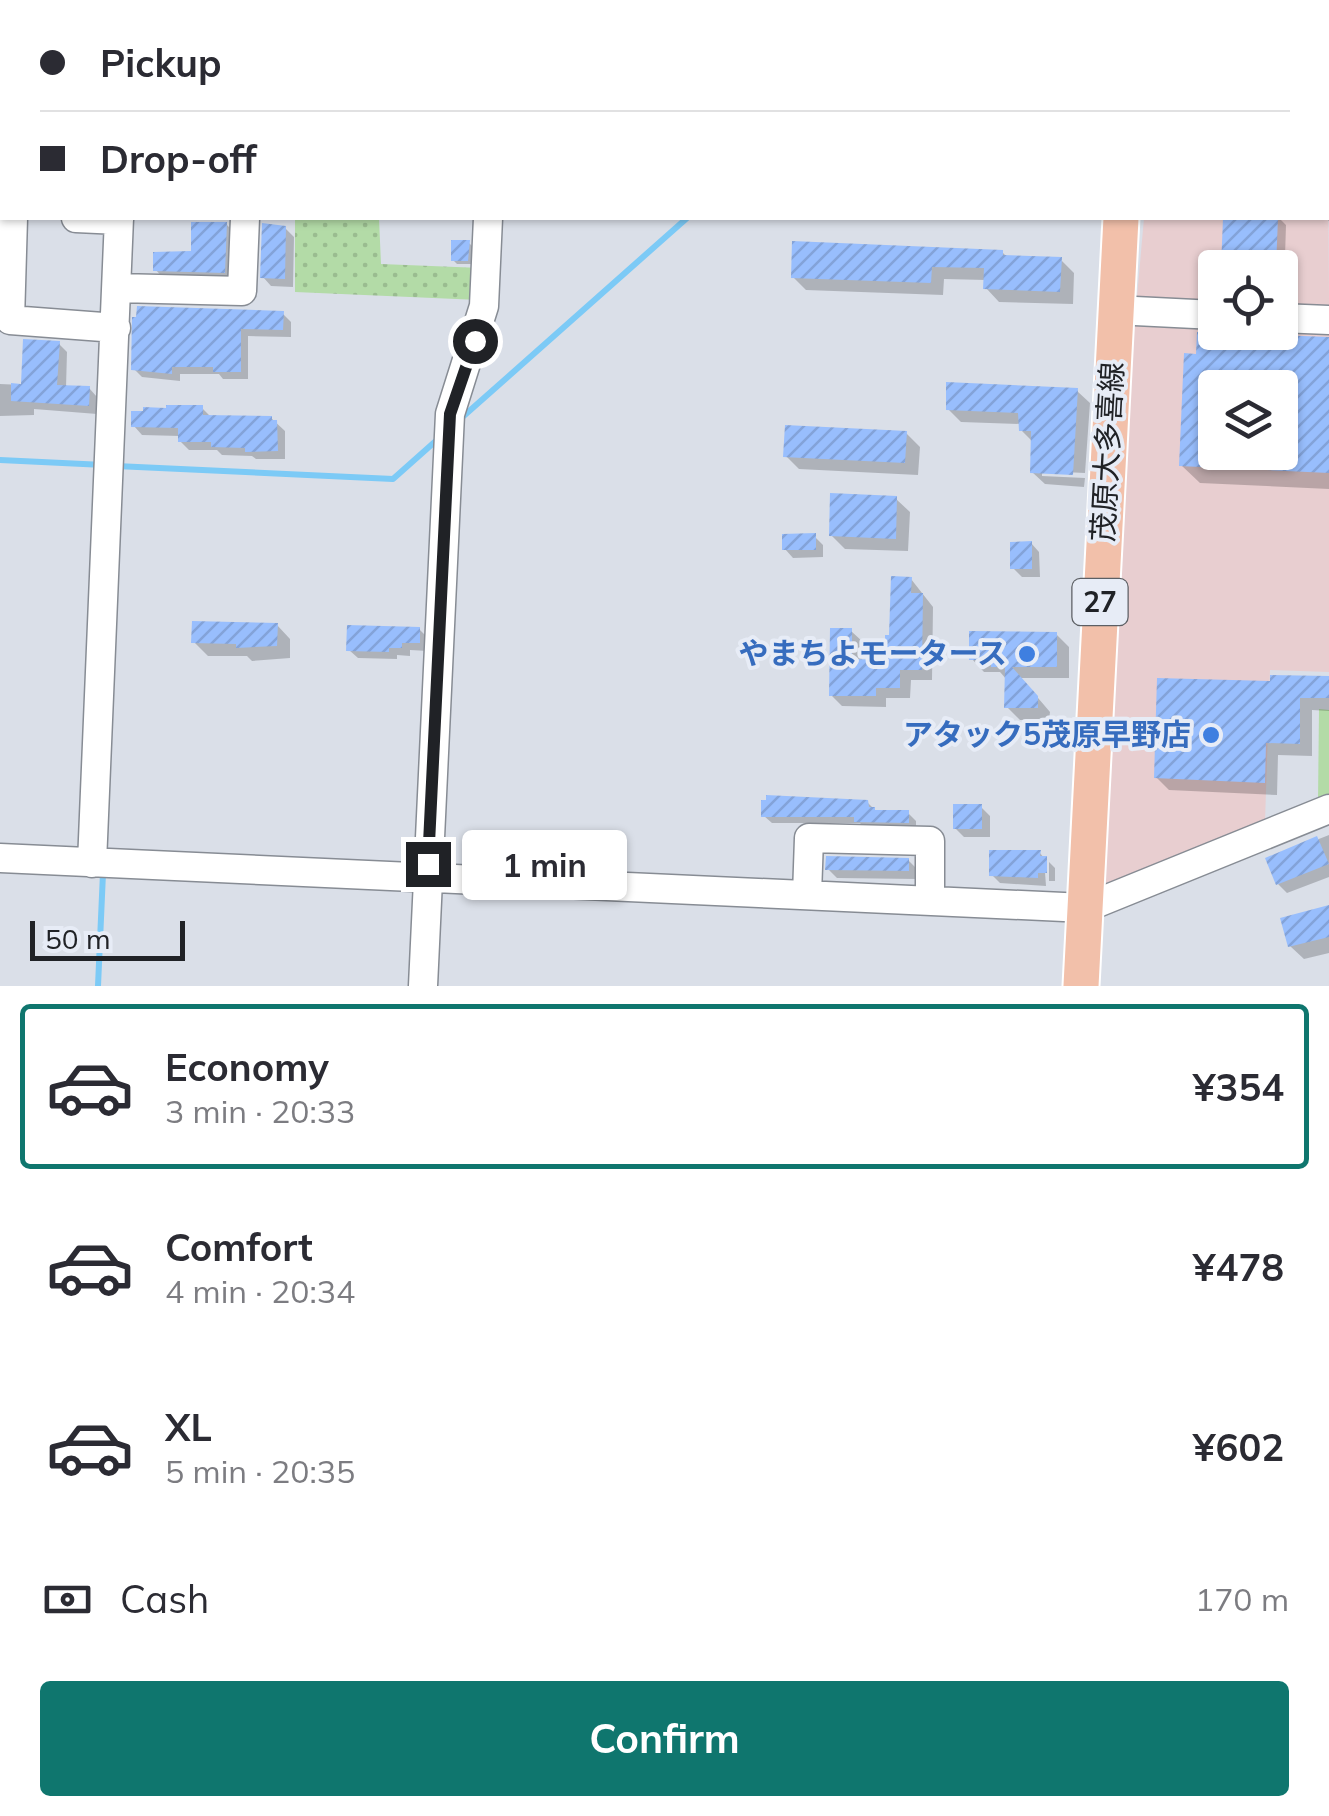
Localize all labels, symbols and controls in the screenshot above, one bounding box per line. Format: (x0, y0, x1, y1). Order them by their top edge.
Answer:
text: Pickup (100, 39, 222, 87)
text: Drop-off (100, 135, 257, 183)
map controls (1198, 250, 1298, 470)
button: locate (1198, 250, 1298, 350)
route start (453, 319, 498, 364)
street label: 茂原大多喜線 (1083, 361, 1131, 543)
button: layers (1198, 370, 1298, 470)
road number: 27 (1072, 579, 1128, 625)
place label: やまちよモータース (739, 634, 1007, 672)
marker: やまちよモータース (1016, 643, 1038, 665)
place label: アタック5茂原早野店 (903, 715, 1191, 753)
marker: アタック5茂原早野店 (1200, 724, 1222, 746)
callout: 1 min (463, 829, 628, 899)
route end (406, 842, 451, 887)
text: 1 min (502, 845, 587, 885)
scale bar (30, 916, 185, 960)
text: 50 m (45, 921, 111, 956)
icon: car (45, 1042, 135, 1132)
text: Economy (165, 1043, 329, 1091)
text: ¥354 (1193, 1063, 1284, 1111)
text: 3 min · 20:33 (165, 1091, 355, 1131)
icon: car (45, 1222, 135, 1312)
text: Comfort (165, 1223, 313, 1271)
text: ¥478 (1193, 1243, 1284, 1291)
text: 4 min · 20:34 (165, 1271, 355, 1311)
icon: car (45, 1402, 135, 1492)
text: XL (165, 1403, 212, 1451)
text: ¥602 (1193, 1423, 1284, 1471)
text: 5 min · 20:35 (165, 1451, 355, 1491)
icon: cash (40, 1572, 95, 1627)
text: Cash (120, 1575, 209, 1623)
text: 170 m (1195, 1579, 1289, 1619)
button: Confirm (40, 1681, 1289, 1796)

